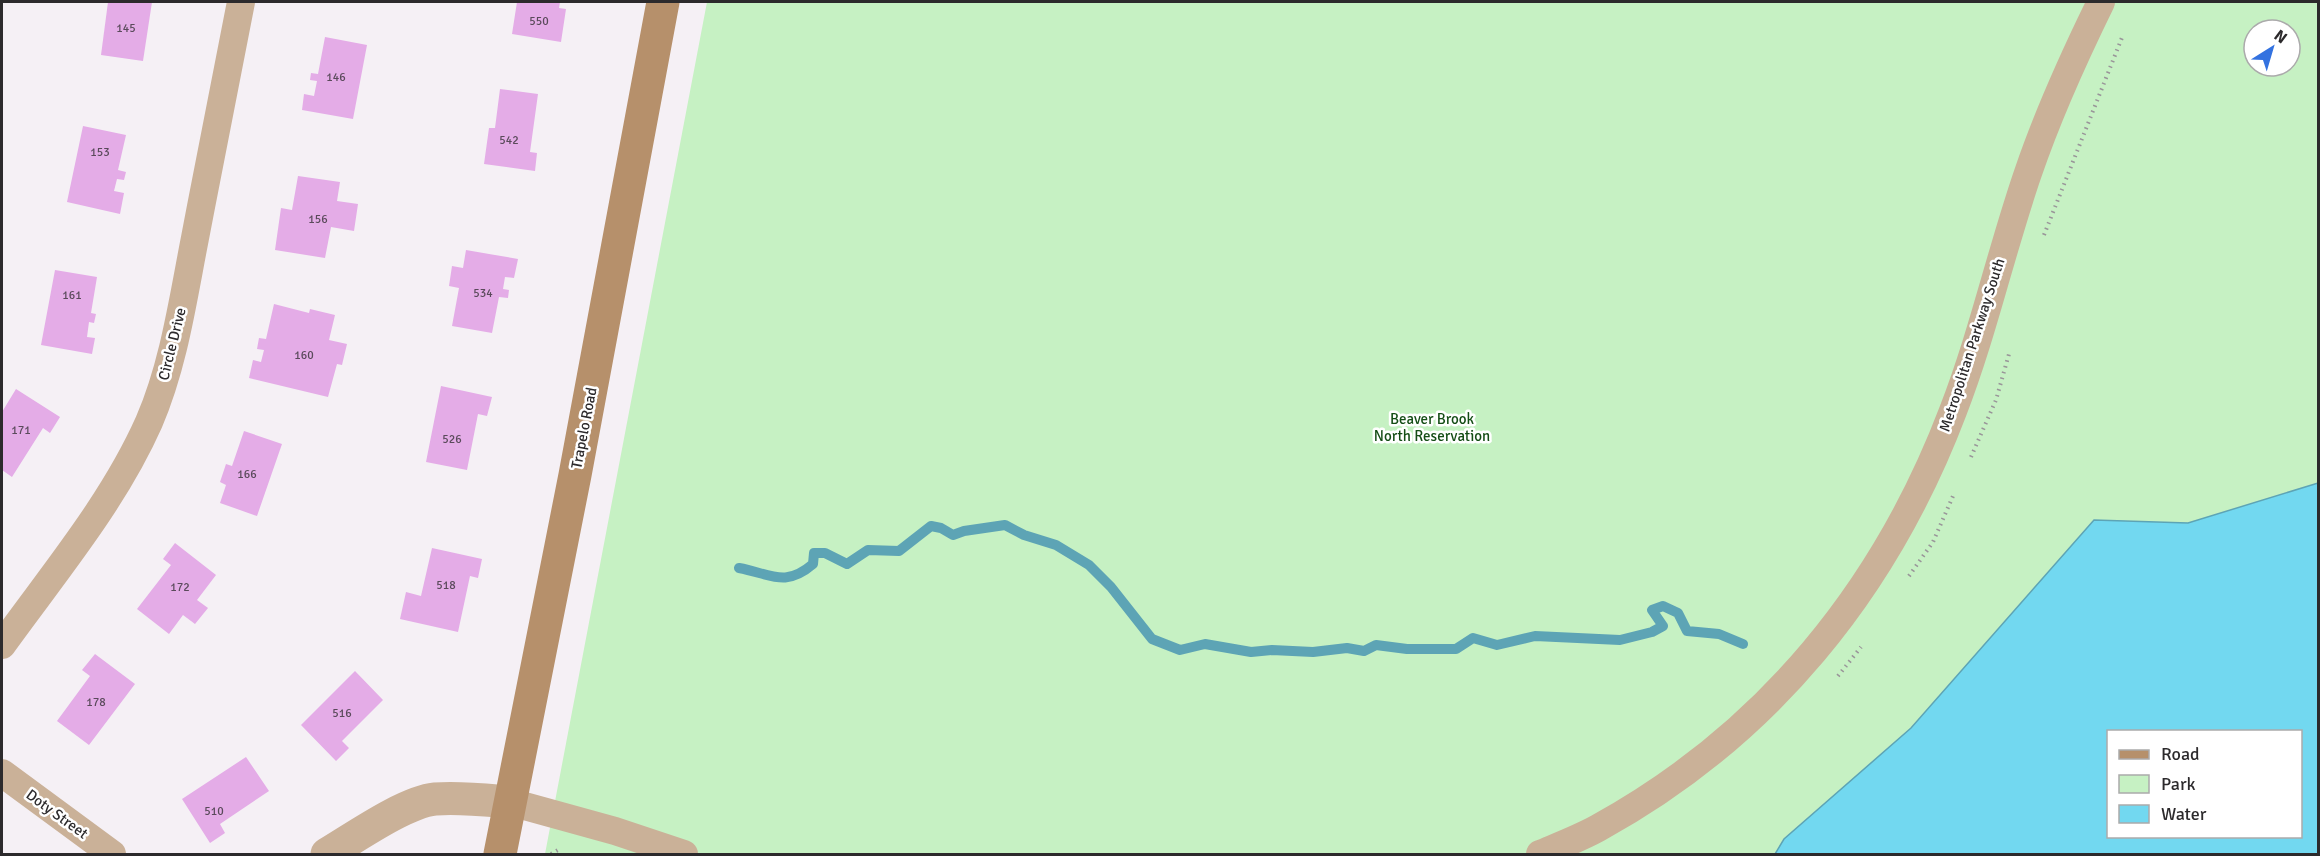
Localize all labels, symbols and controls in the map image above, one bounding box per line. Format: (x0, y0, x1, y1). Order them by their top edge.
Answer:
house number: 550 (529, 14, 549, 29)
north arrow (2242, 18, 2302, 78)
house number: 145 (116, 21, 136, 36)
text: N (2270, 25, 2291, 48)
house number: 146 (326, 70, 346, 85)
house number: 542 (499, 133, 519, 148)
house number: 153 (90, 145, 110, 160)
house number: 156 (308, 212, 328, 227)
street label: Metropolitan Parkway South (1935, 256, 2009, 434)
house number: 534 (473, 286, 493, 301)
house number: 161 (62, 288, 82, 303)
street label: Circle Drive (154, 306, 190, 382)
house number: 160 (294, 348, 314, 363)
street label: Trapelo Road (567, 386, 601, 470)
park label: Beaver Brook North Reservation (1374, 410, 1490, 445)
house number: 171 (11, 423, 31, 438)
house number: 526 (442, 432, 462, 447)
house number: 166 (237, 467, 257, 482)
house number: 518 (436, 578, 456, 593)
house number: 172 (170, 580, 190, 595)
house number: 178 (86, 695, 106, 710)
house number: 516 (332, 706, 352, 721)
legend (2107, 730, 2302, 838)
text: Road (2161, 743, 2200, 765)
text: Park (2161, 773, 2196, 795)
street label: Doty Street (23, 786, 91, 842)
text: Water (2161, 803, 2207, 825)
house number: 510 (204, 804, 224, 819)

